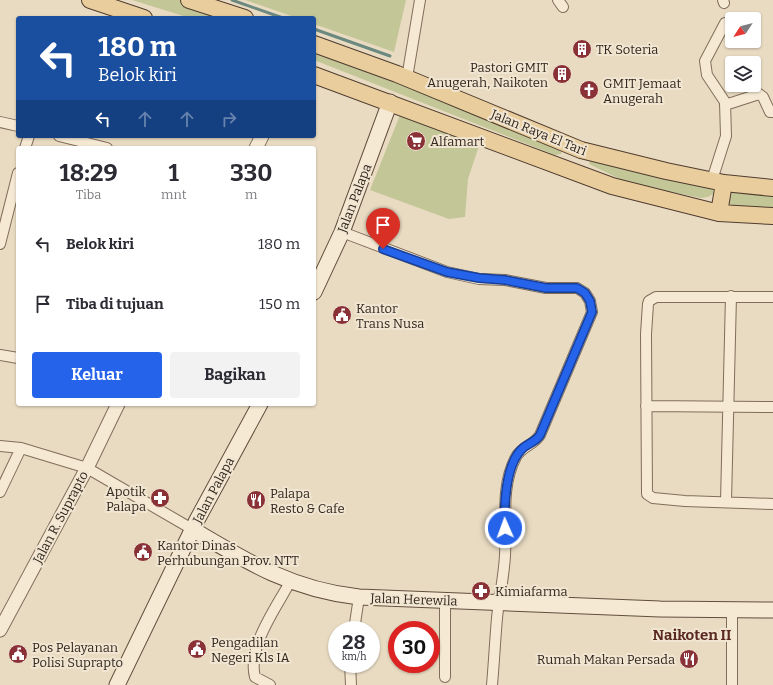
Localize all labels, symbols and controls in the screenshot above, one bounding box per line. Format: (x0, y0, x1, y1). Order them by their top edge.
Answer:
north arrow (725, 12, 761, 48)
map controls (725, 12, 761, 92)
text: 180 m (98, 30, 176, 63)
icon: left (32, 32, 84, 84)
building icon: TK Soteria (571, 38, 593, 60)
place label: TK Soteria (596, 42, 658, 57)
button: layers (725, 56, 761, 92)
place label: Pastori GMIT Anugerah, Naikoten (427, 60, 549, 90)
building icon: Pastori GMIT Anugerah, Naikoten (551, 63, 573, 85)
text: Belok kiri (98, 64, 177, 86)
place label: GMIT Jemaat Anugerah (603, 76, 682, 106)
church icon: GMIT Jemaat Anugerah (578, 79, 600, 101)
street label: Jalan Raya El Tari (488, 106, 589, 159)
icon: left (92, 108, 114, 130)
icon: ahead (134, 108, 156, 130)
icon: ahead (176, 108, 198, 130)
icon: right (218, 108, 240, 130)
supermarket icon: Alfamart (405, 130, 427, 152)
place label: Alfamart (430, 134, 485, 149)
text: 18:29 (60, 159, 118, 187)
text: 1 (169, 159, 179, 187)
text: 330 (230, 159, 272, 187)
street label: Jalan Palapa (334, 162, 374, 236)
text: Tiba (76, 187, 101, 202)
text: mnt (161, 187, 186, 202)
text: m (245, 187, 257, 202)
pin (366, 208, 400, 249)
icon: arrive (372, 214, 394, 236)
icon: left (32, 233, 54, 255)
text: Belok kiri (66, 235, 134, 253)
text: 180 m (258, 235, 300, 253)
icon: arrive (32, 293, 54, 315)
text: Tiba di tujuan (66, 295, 164, 313)
text: 150 m (259, 295, 300, 313)
place label: Kantor Trans Nusa (356, 301, 424, 331)
public building icon: Kantor Trans Nusa (331, 304, 353, 326)
button: Keluar (32, 352, 162, 398)
button: Bagikan (170, 352, 300, 398)
street label: Jalan Palapa (189, 455, 237, 527)
street label: Jalan R. Suprapto (29, 469, 91, 567)
place label: Apotik Palapa (106, 484, 147, 514)
place label: Palapa Resto & Cafe (270, 486, 345, 516)
pharmacy icon: Apotik Palapa (149, 487, 171, 509)
restaurant icon: Palapa Resto & Cafe (245, 489, 267, 511)
position arrow (484, 507, 526, 549)
place label: Kantor Dinas Perhubungan Prov. NTT (157, 538, 299, 568)
public building icon: Kantor Dinas Perhubungan Prov. NTT (132, 541, 154, 563)
pharmacy icon: Kimiafarma (470, 580, 492, 602)
place label: Kimiafarma (495, 584, 568, 599)
street label: Jalan Herewila (369, 590, 458, 609)
speed limit sign: 30 (388, 621, 440, 673)
district label: Naikoten II (653, 626, 731, 644)
text: 28 (342, 630, 366, 654)
place label: Pengadilan Negeri Kls IA (211, 635, 290, 665)
public building icon: Pengadilan Negeri Kls IA (186, 638, 208, 660)
place label: Pos Pelayanan Polisi Suprapto (32, 640, 123, 670)
public building icon: Pos Pelayanan Polisi Suprapto (7, 643, 29, 665)
restaurant icon: Rumah Makan Persada (678, 648, 700, 670)
text: km/h (342, 651, 366, 663)
place label: Rumah Makan Persada (537, 652, 675, 667)

